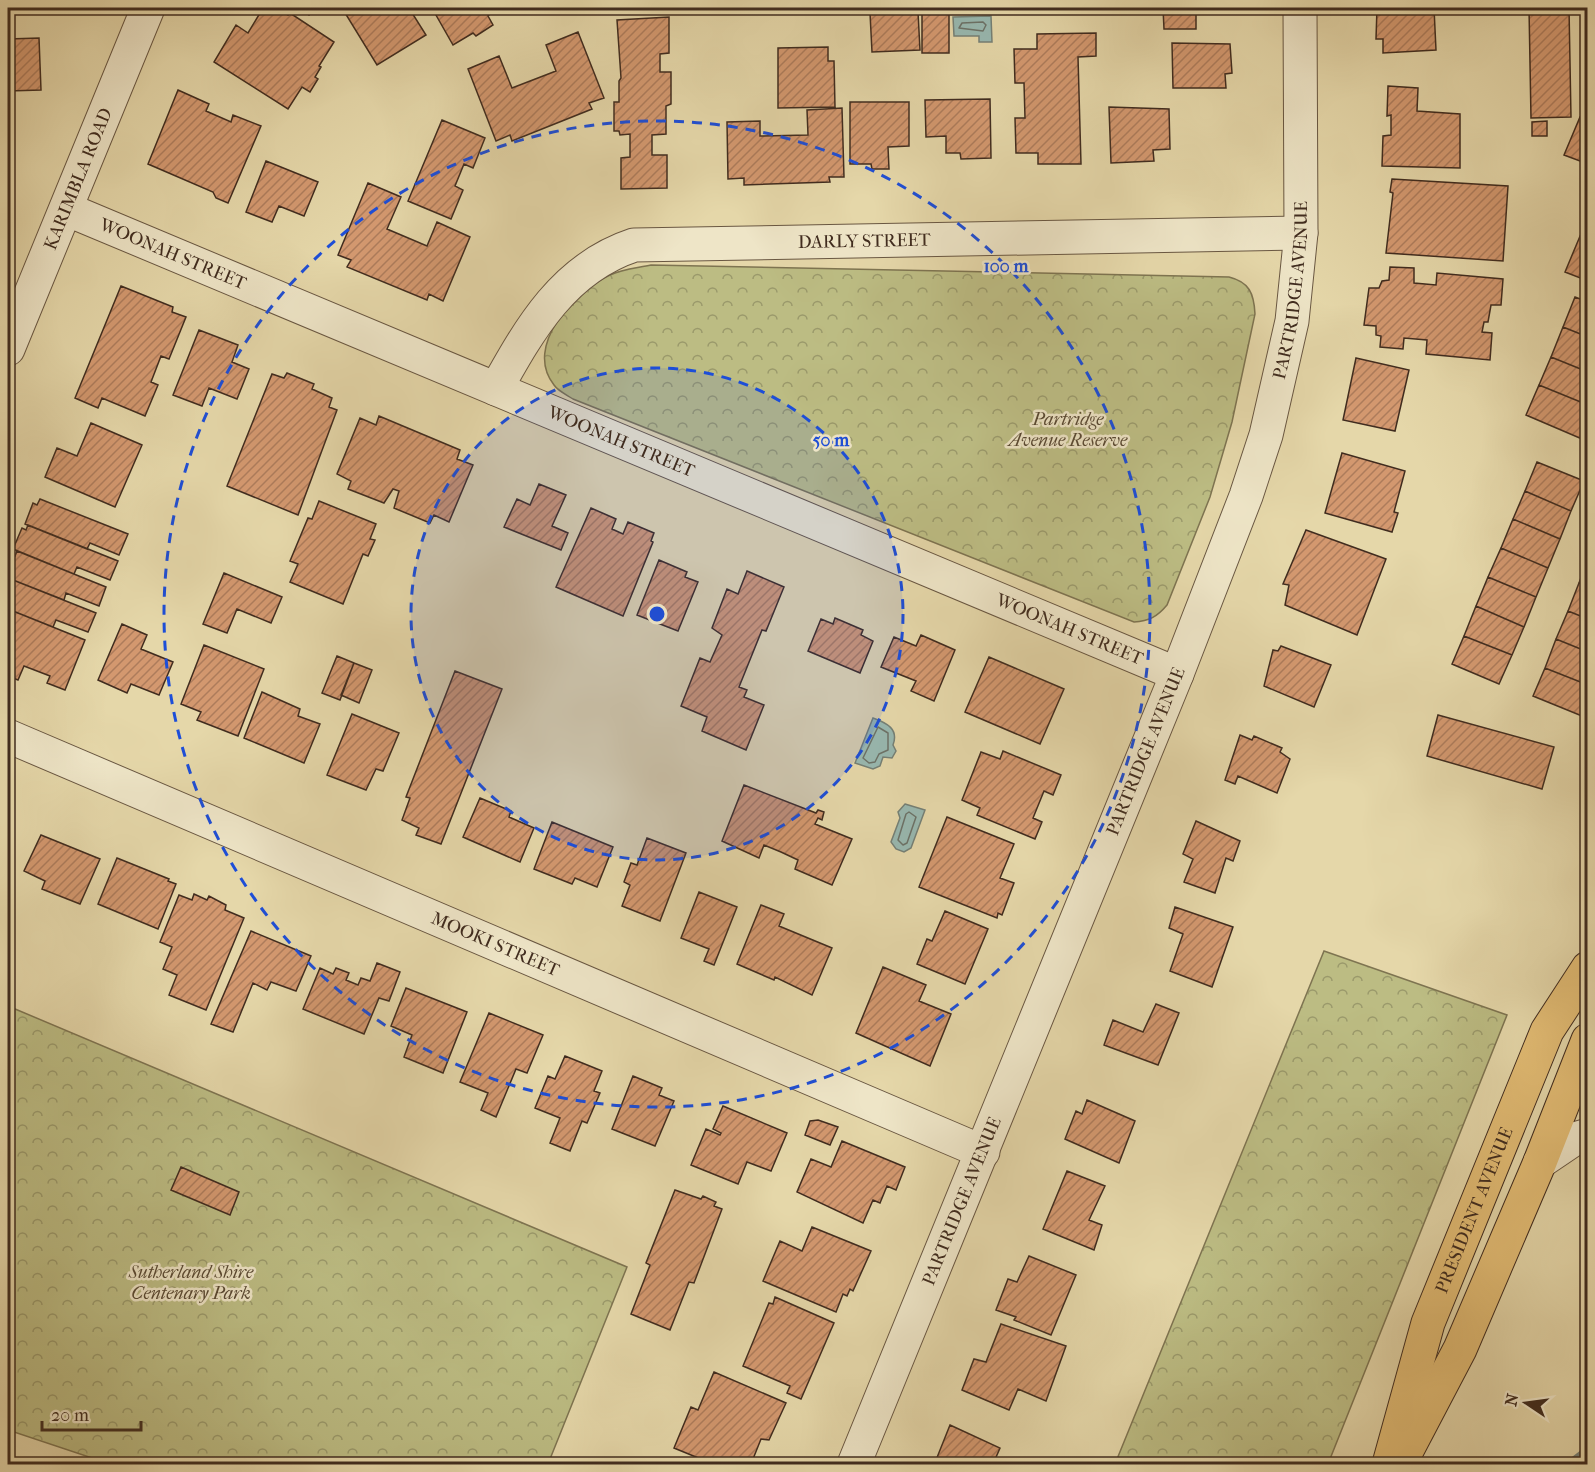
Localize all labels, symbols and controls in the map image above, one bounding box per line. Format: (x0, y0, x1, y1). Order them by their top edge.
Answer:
street label: KARIMBLA ROAD (40, 105, 117, 253)
street label: PARTRIDGE AVENUE (1269, 201, 1312, 381)
street label: WOONAH STREET (95, 214, 250, 295)
street label: DARLY STREET (798, 230, 932, 253)
text: 100 m (983, 256, 1030, 277)
street label: WOONAH STREET (544, 401, 699, 482)
park label: Partridge Avenue Reserve (1007, 409, 1128, 451)
text: 50 m (813, 430, 850, 451)
street label: WOONAH STREET (992, 589, 1147, 670)
centre of rings (647, 604, 667, 624)
street label: PARTRIDGE AVENUE (1102, 664, 1190, 839)
street label: MOOKI STREET (428, 908, 563, 981)
street label: PARTRIDGE AVENUE (918, 1114, 1006, 1289)
street label: PRESIDENT AVENUE (1431, 1124, 1518, 1297)
park label: Sutherland Shire Centenary Park (128, 1262, 254, 1304)
north arrow (1496, 1373, 1556, 1433)
text: N (1501, 1391, 1523, 1408)
scale bar (42, 1394, 141, 1432)
text: 20 m (51, 1405, 89, 1426)

